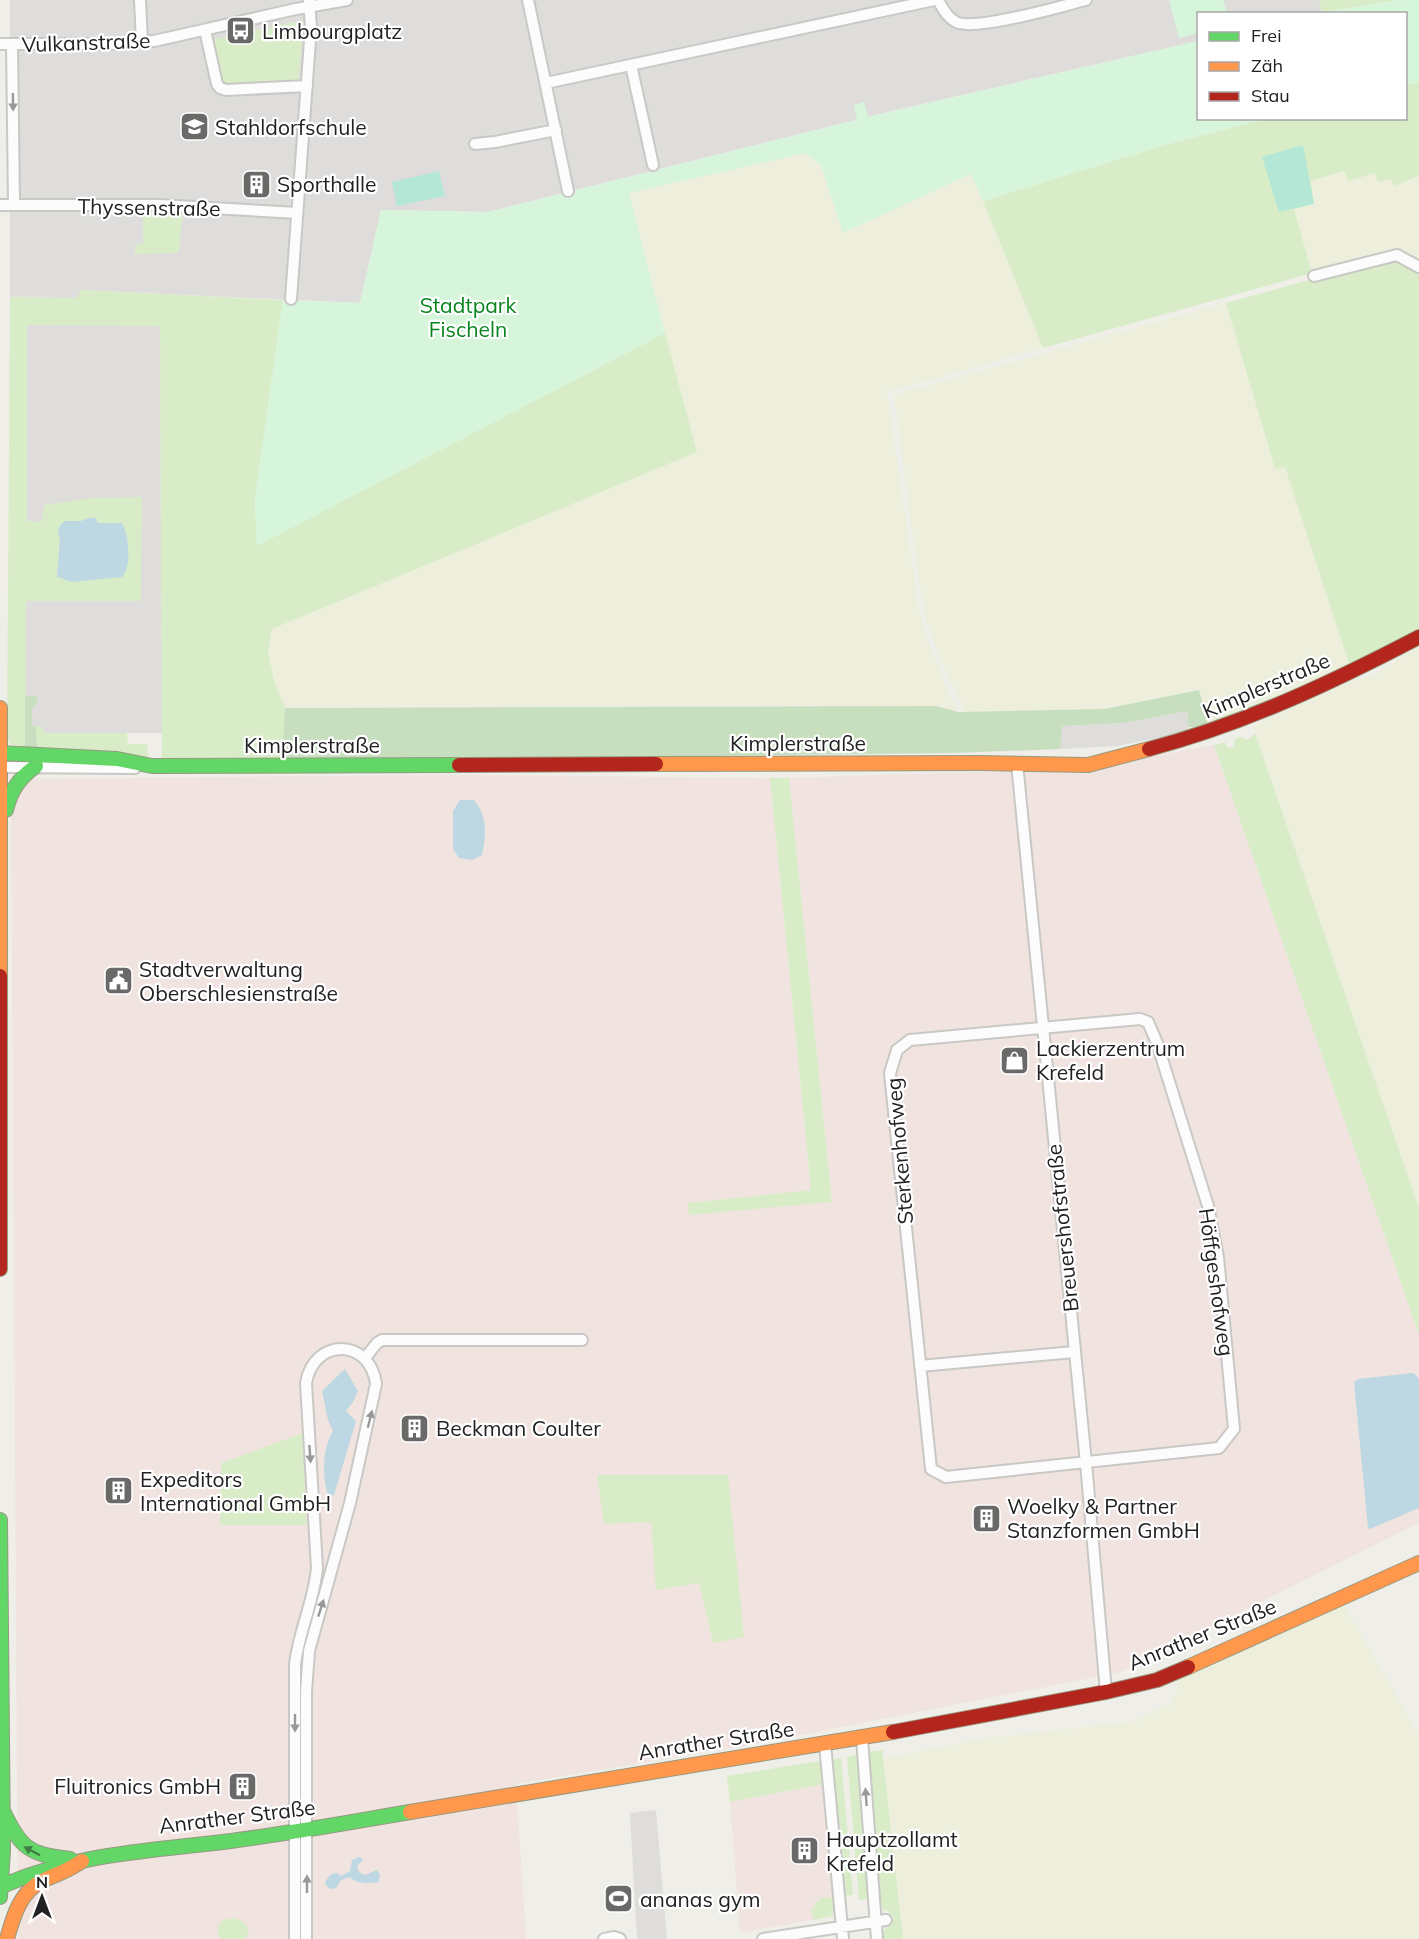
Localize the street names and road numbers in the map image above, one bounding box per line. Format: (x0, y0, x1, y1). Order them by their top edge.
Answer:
street label: Vulkanstraße (21, 27, 151, 57)
street label: Thyssenstraße (77, 193, 221, 221)
street label: Kimplerstraße (1198, 647, 1334, 723)
street label: Kimplerstraße (730, 730, 866, 756)
street label: Kimplerstraße (244, 732, 380, 758)
street label: Sterkenhofweg (880, 1077, 918, 1225)
street label: Breuershofstraße (1040, 1143, 1084, 1313)
street label: Höffgeshofweg (1194, 1206, 1240, 1358)
street label: Anrather Straße (1124, 1592, 1280, 1676)
street label: Anrather Straße (636, 1715, 796, 1765)
street label: Anrather Straße (157, 1794, 317, 1838)

